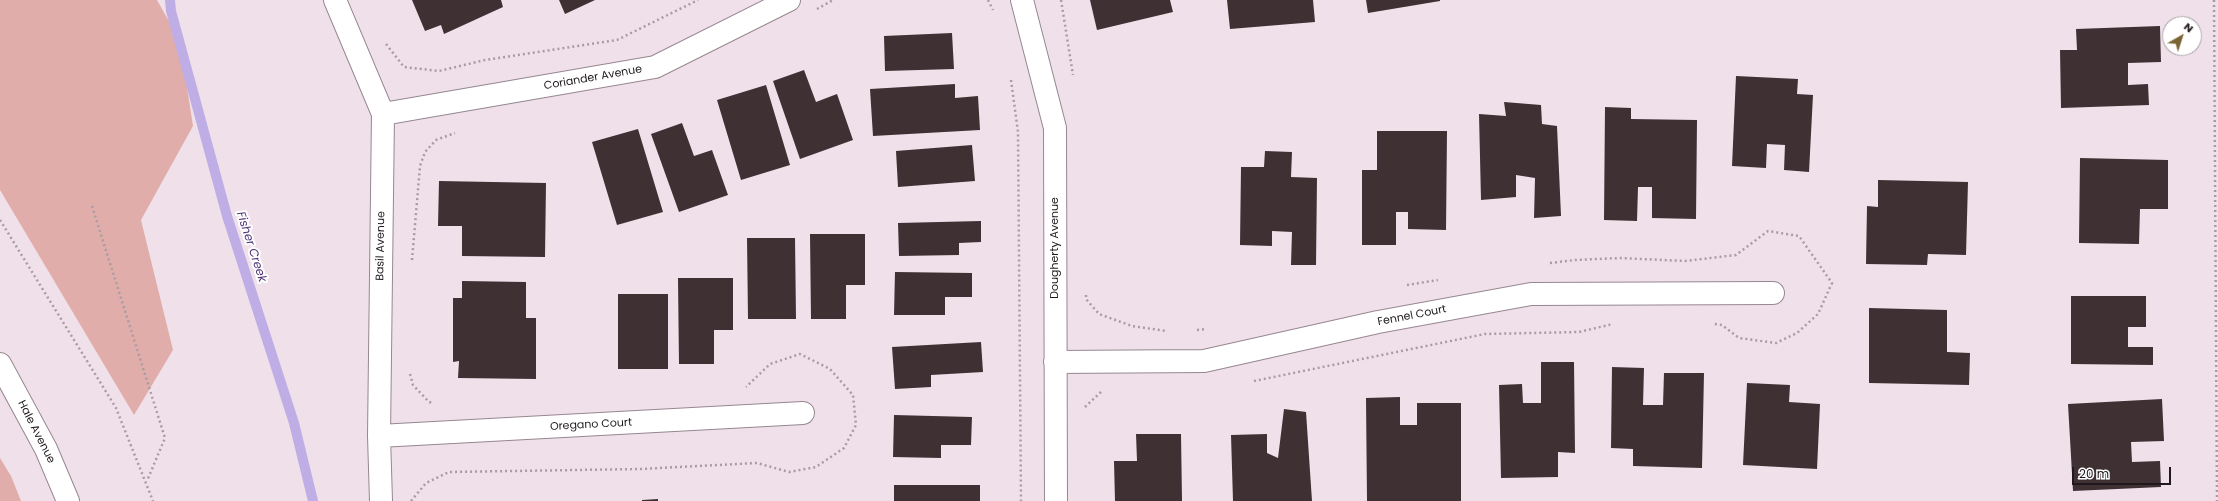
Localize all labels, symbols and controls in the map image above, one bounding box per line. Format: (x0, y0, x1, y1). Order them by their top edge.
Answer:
north arrow (2162, 16, 2202, 56)
text: N (2181, 19, 2197, 36)
street label: Coriander Avenue (543, 63, 643, 93)
street label: Dougherty Avenue (1048, 197, 1062, 299)
water label: Fisher Creek (233, 210, 269, 284)
street label: Basil Avenue (374, 211, 388, 281)
street label: Fennel Court (1377, 303, 1447, 329)
street label: Hale Avenue (14, 398, 58, 466)
street label: Oregano Court (550, 416, 632, 434)
scale bar (2074, 459, 2173, 485)
text: 20 m (2079, 465, 2109, 482)

